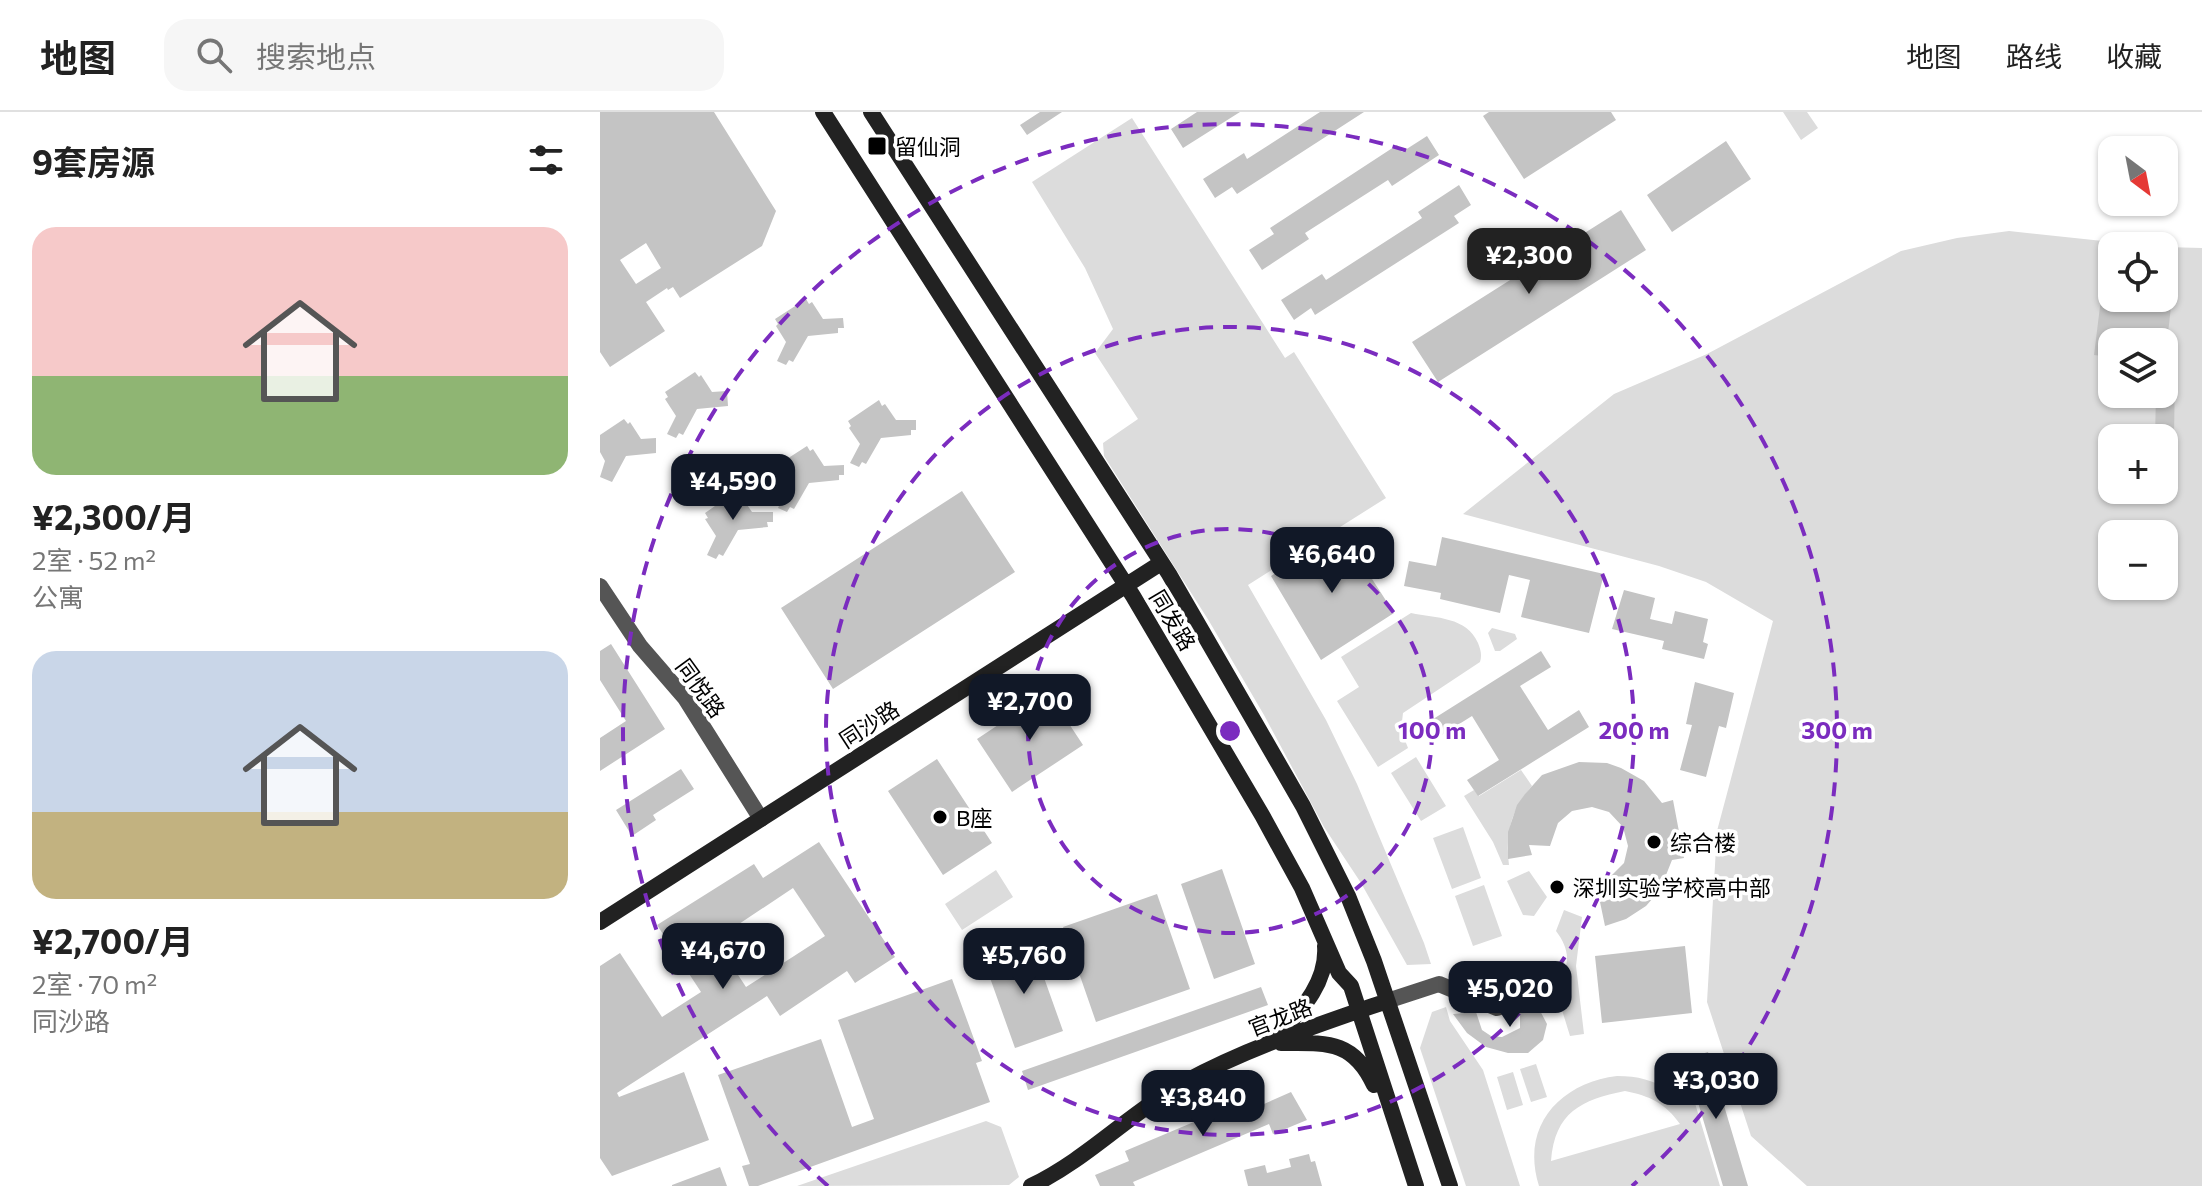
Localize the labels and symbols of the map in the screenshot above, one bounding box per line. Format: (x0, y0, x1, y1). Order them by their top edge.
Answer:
place label: 留仙洞 (895, 133, 961, 160)
marker: 留仙洞 (866, 135, 888, 157)
north arrow (2098, 136, 2178, 216)
pin: ¥2,300 (1464, 228, 1594, 296)
pin: ¥4,590 (668, 454, 798, 522)
pin: ¥6,640 (1267, 527, 1397, 595)
street label: 同发路 (1144, 585, 1202, 655)
street label: 同悦路 (671, 653, 731, 723)
pin: ¥2,700 (965, 674, 1095, 742)
street label: 同沙路 (834, 695, 904, 753)
text: 100 m (1398, 715, 1466, 744)
text: 200 m (1599, 715, 1669, 744)
text: 300 m (1801, 715, 1873, 744)
centre of rings (1216, 717, 1244, 745)
place label: B座 (956, 804, 992, 831)
marker: B座 (931, 808, 949, 826)
place label: 综合楼 (1670, 829, 1736, 856)
marker: 综合楼 (1645, 833, 1663, 851)
place label: 深圳实验学校高中部 (1573, 874, 1771, 901)
marker: 深圳实验学校高中部 (1548, 878, 1566, 896)
pin: ¥4,670 (658, 923, 788, 991)
pin: ¥5,760 (959, 928, 1089, 996)
pin: ¥5,020 (1445, 961, 1575, 1029)
street label: 官龙路 (1244, 993, 1316, 1041)
pin: ¥3,030 (1651, 1053, 1781, 1121)
pin: ¥3,840 (1138, 1070, 1268, 1138)

